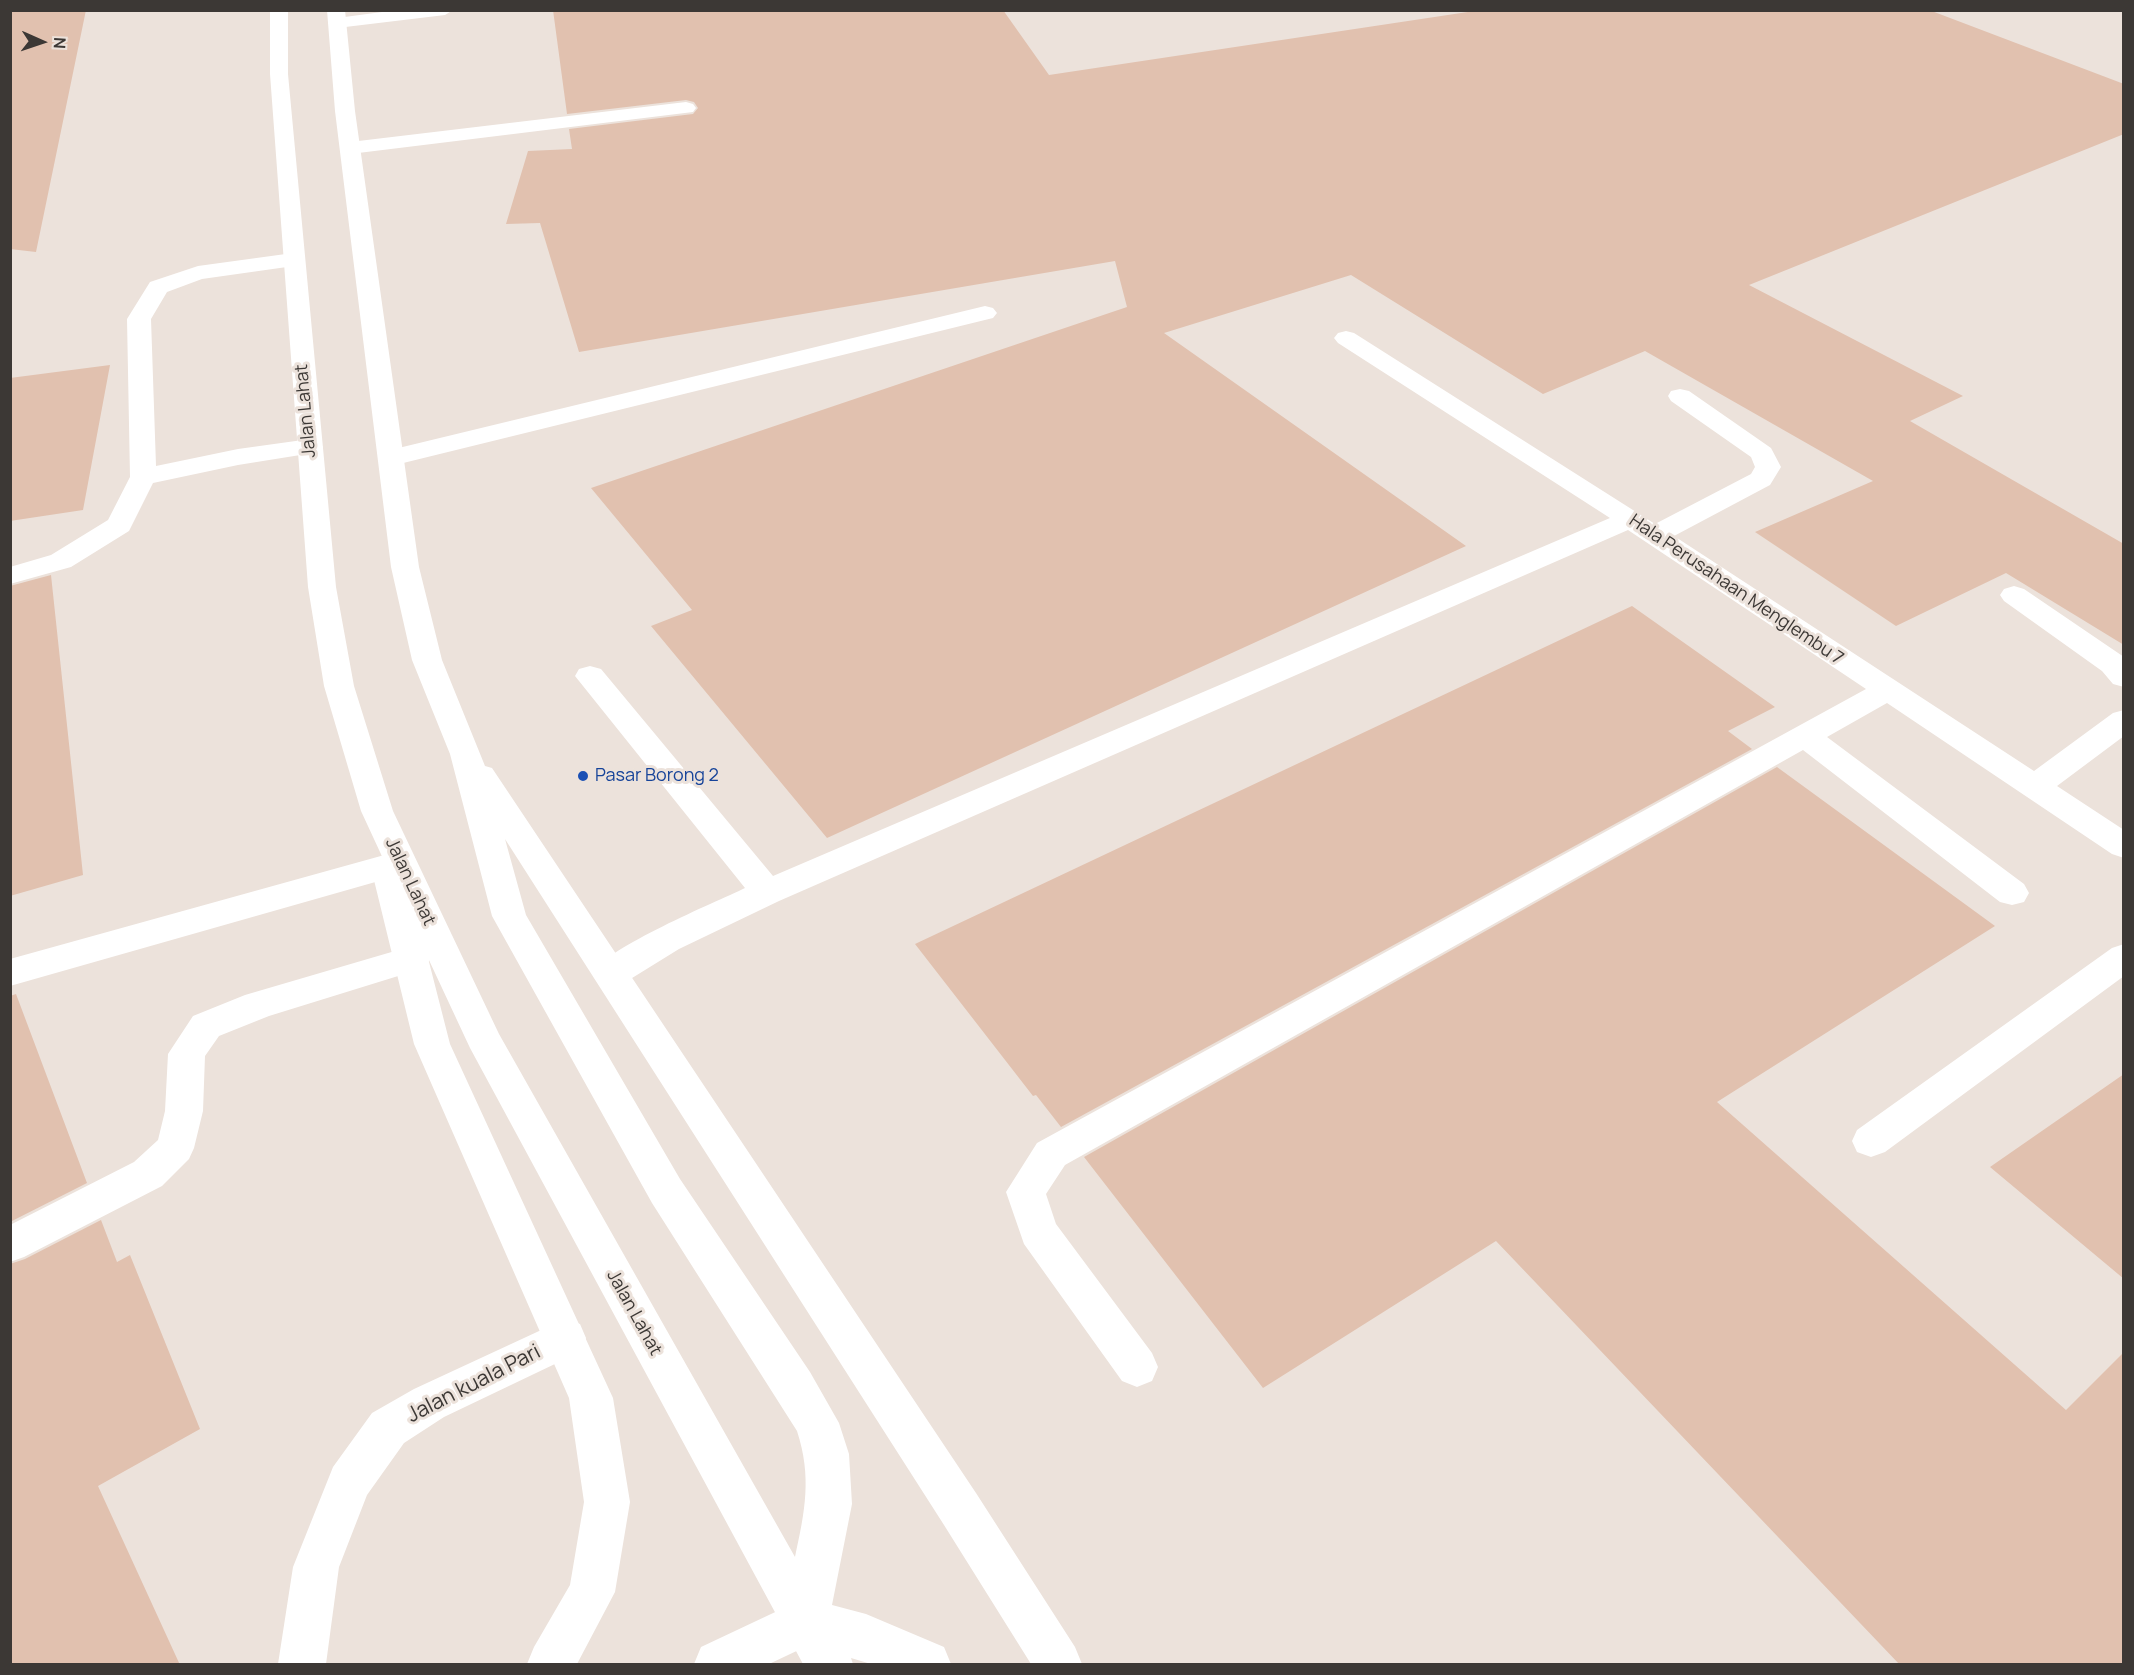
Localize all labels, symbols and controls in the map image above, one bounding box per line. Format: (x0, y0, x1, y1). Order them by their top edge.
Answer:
north arrow (12, 12, 72, 72)
text: N (49, 37, 71, 49)
street label: Jalan Lahat (291, 363, 321, 459)
street label: Hala Perusahaan Menglembu 7 (1625, 510, 1847, 670)
place label: Pasar Borong 2 (595, 765, 719, 787)
marker: Pasar Borong 2 (576, 769, 590, 783)
street label: Jalan Lahat (380, 835, 440, 929)
street label: Jalan Lahat (602, 1267, 666, 1359)
street label: Jalan kuala Pari (403, 1340, 545, 1428)

